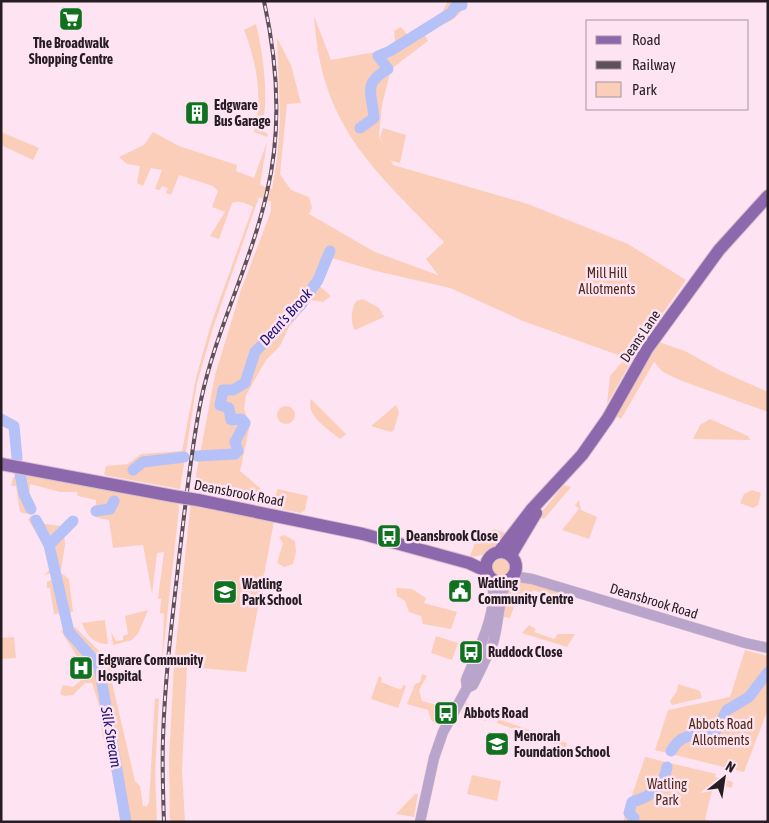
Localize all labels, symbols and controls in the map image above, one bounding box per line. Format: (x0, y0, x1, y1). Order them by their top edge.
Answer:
supermarket icon: The Broadwalk Shopping Centre (58, 6, 84, 32)
legend (586, 20, 749, 110)
text: Road (632, 31, 661, 48)
place label: The Broadwalk Shopping Centre (29, 35, 113, 67)
text: Railway (632, 56, 676, 73)
text: Park (632, 81, 657, 98)
place label: Edgware Bus Garage (214, 97, 271, 129)
building icon: Edgware Bus Garage (184, 100, 210, 126)
park label: Mill Hill Allotments (579, 265, 636, 297)
water label: Dean's Brook (256, 285, 316, 349)
street label: Deans Lane (617, 307, 663, 365)
street label: Deansbrook Road (193, 476, 285, 510)
bus stop icon: Deansbrook Close (376, 523, 402, 549)
place label: Deansbrook Close (406, 528, 498, 544)
place label: Watling Community Centre (477, 575, 574, 607)
place label: Watling Park School (241, 576, 302, 608)
public building icon: Watling Community Centre (447, 578, 473, 604)
school or university icon: Watling Park School (212, 579, 238, 605)
street label: Deansbrook Road (608, 580, 700, 622)
bus stop icon: Ruddock Close (458, 639, 484, 665)
place label: Ruddock Close (488, 644, 563, 660)
place label: Edgware Community Hospital (98, 652, 204, 684)
hospital icon: Edgware Community Hospital (68, 655, 94, 681)
bus stop icon: Abbots Road (433, 700, 459, 726)
water label: Silk Stream (98, 704, 125, 769)
place label: Abbots Road (463, 705, 529, 721)
park label: Abbots Road Allotments (689, 716, 753, 748)
place label: Menorah Foundation School (514, 728, 610, 760)
school or university icon: Menorah Foundation School (484, 731, 510, 757)
north arrow (699, 753, 749, 803)
text: N (723, 758, 738, 776)
park label: Watling Park (647, 776, 687, 808)

